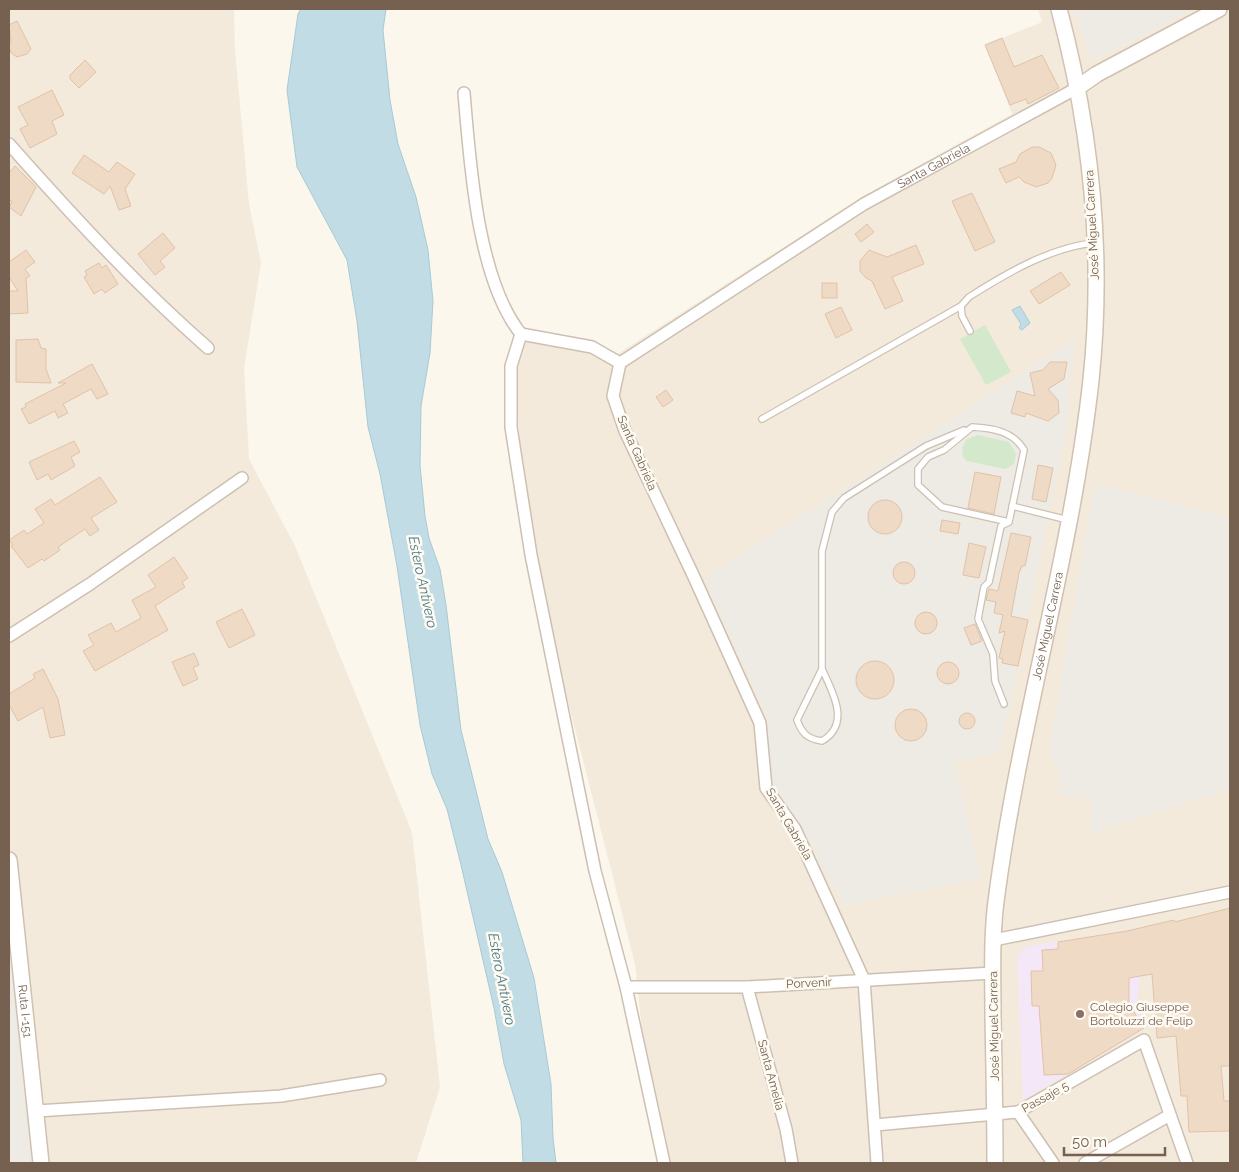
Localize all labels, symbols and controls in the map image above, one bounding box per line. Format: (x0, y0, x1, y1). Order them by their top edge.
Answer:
street label: Santa Gabriela (895, 141, 972, 191)
street label: José Miguel Carrera (1082, 170, 1102, 280)
street label: Santa Gabriela (614, 413, 660, 493)
water label: Estero Antivero (405, 535, 441, 629)
street label: José Miguel Carrera (1029, 571, 1066, 681)
street label: Santa Gabriela (763, 786, 815, 862)
water label: Estero Antivero (485, 932, 519, 1026)
street label: José Miguel Carrera (986, 971, 1002, 1081)
street label: Porvenir (786, 975, 833, 991)
street label: Ruta I-151 (15, 984, 35, 1038)
place label: Colegio Giuseppe Bortoluzzi de Felip (1090, 1000, 1193, 1028)
marker: Colegio Giuseppe Bortoluzzi de Felip (1074, 1008, 1086, 1020)
street label: Santa Amelia (755, 1038, 787, 1112)
street label: Passaje 5 (1019, 1078, 1071, 1116)
scale bar (1064, 1124, 1165, 1156)
text: 50 m (1072, 1133, 1107, 1151)

